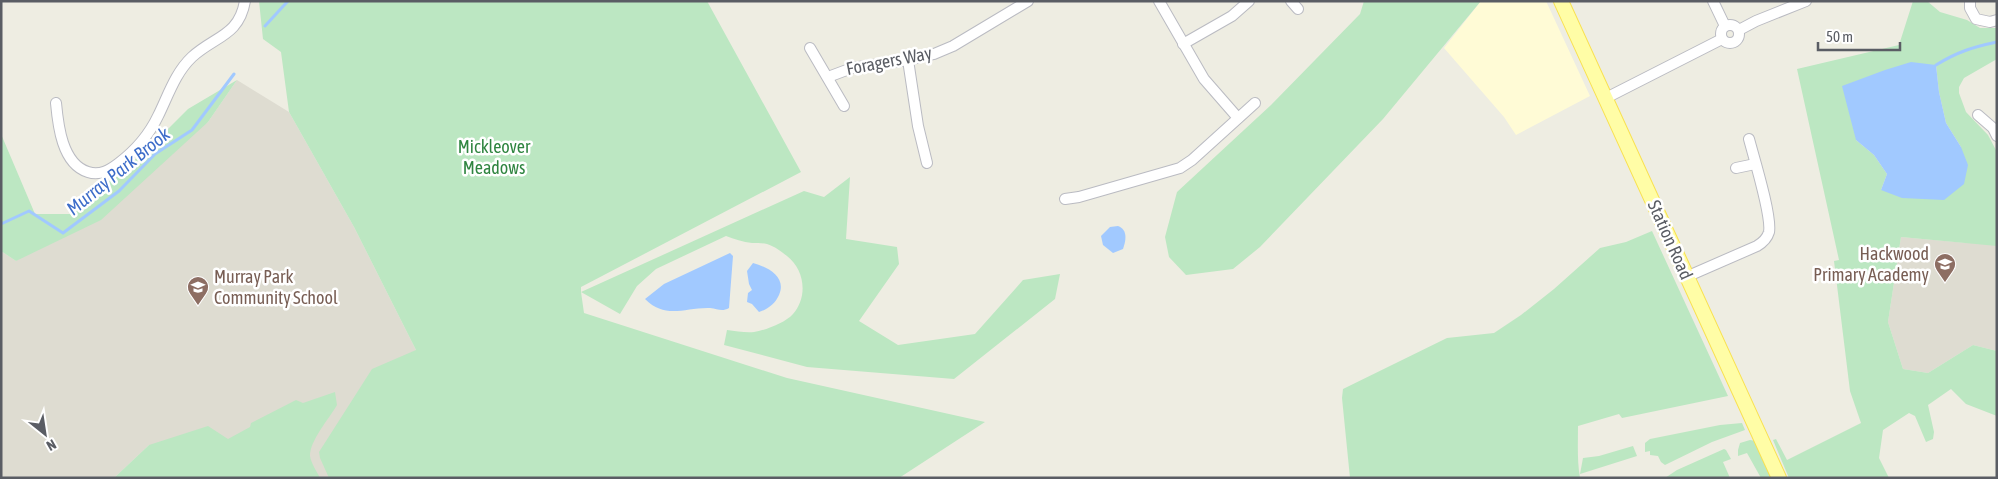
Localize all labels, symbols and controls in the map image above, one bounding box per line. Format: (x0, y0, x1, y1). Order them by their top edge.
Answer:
scale bar (1818, 20, 1900, 52)
text: 50 m (1826, 28, 1853, 45)
street label: Foragers Way (844, 42, 933, 79)
water label: Murray Park Brook (62, 122, 175, 219)
park label: Mickleover Meadows (458, 136, 531, 178)
street label: Station Road (1644, 197, 1697, 283)
place label: Hackwood Primary Academy (1813, 243, 1929, 285)
school or university icon: Hackwood Primary Academy (1933, 252, 1957, 283)
place label: Murray Park Community School (214, 266, 338, 308)
school or university icon: Murray Park Community School (186, 275, 210, 306)
north arrow (20, 409, 70, 459)
text: N (44, 436, 59, 454)

